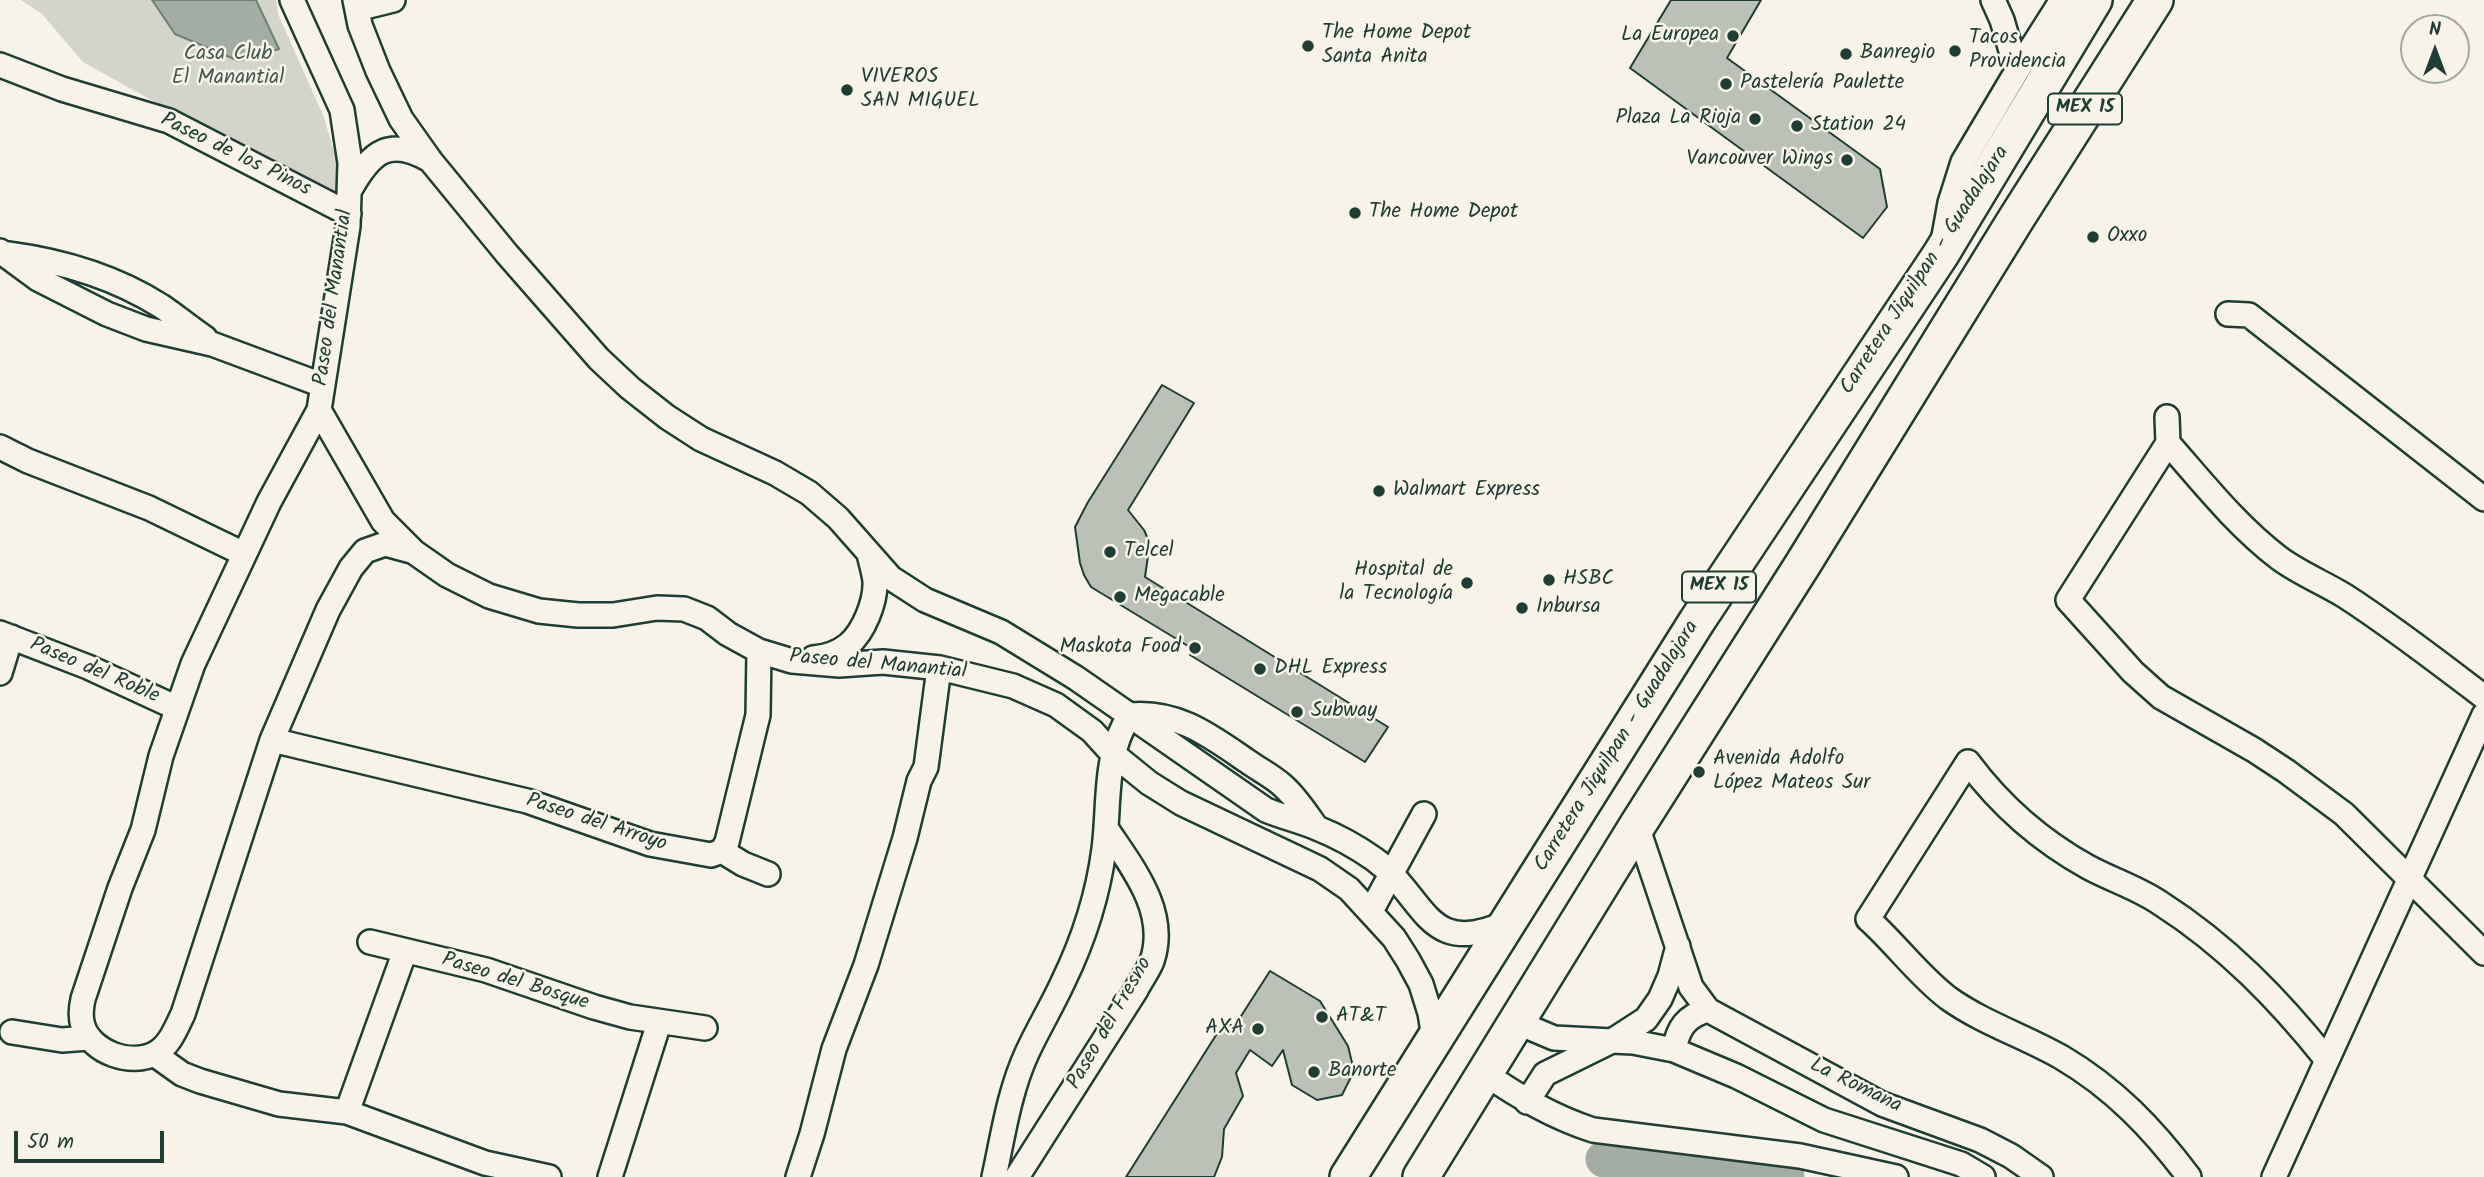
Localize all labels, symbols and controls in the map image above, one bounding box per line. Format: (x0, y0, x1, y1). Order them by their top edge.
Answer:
north arrow (2400, 14, 2470, 84)
text: N (2429, 15, 2441, 45)
place label: The Home Depot Santa Anita (1322, 21, 1471, 71)
place label: La Europea (1621, 23, 1719, 49)
place label: Tacos Providencia (1969, 26, 2066, 76)
marker: La Europea (1725, 28, 1741, 44)
marker: The Home Depot Santa Anita (1300, 38, 1316, 54)
place label: Banregio (1860, 41, 1935, 67)
park label: Casa Club El Manantial (172, 42, 284, 92)
marker: Tacos Providencia (1947, 43, 1963, 59)
marker: Banregio (1838, 46, 1854, 62)
place label: VIVEROS SAN MIGUEL (861, 65, 980, 115)
place label: Pastelería Paulette (1740, 71, 1904, 97)
marker: Pastelería Paulette (1718, 76, 1734, 92)
marker: VIVEROS SAN MIGUEL (839, 82, 855, 98)
road number: MEX 15 (2048, 94, 2122, 124)
place label: Plaza La Rioja (1615, 106, 1741, 132)
street label: Paseo de los Pinos (156, 109, 314, 203)
marker: Plaza La Rioja (1747, 111, 1763, 127)
place label: Station 24 (1811, 113, 1906, 139)
marker: Station 24 (1789, 118, 1805, 134)
street label: Carretera Jiquilpan - Guadalajara (1836, 142, 2016, 400)
place label: Vancouver Wings (1687, 147, 1833, 173)
marker: Vancouver Wings (1839, 152, 1855, 168)
place label: The Home Depot (1369, 200, 1518, 226)
marker: The Home Depot (1347, 205, 1363, 221)
street label: Paseo del Manantial (310, 208, 360, 388)
place label: Oxxo (2107, 224, 2147, 250)
marker: Oxxo (2085, 229, 2101, 245)
place label: Walmart Express (1393, 478, 1540, 504)
marker: Walmart Express (1371, 483, 1387, 499)
place label: Telcel (1124, 539, 1174, 565)
marker: Telcel (1102, 544, 1118, 560)
place label: Hospital de la Tecnología (1339, 558, 1453, 608)
place label: HSBC (1563, 567, 1614, 593)
marker: HSBC (1541, 572, 1557, 588)
road number: MEX 15 (1682, 572, 1756, 602)
marker: Hospital de la Tecnología (1459, 575, 1475, 591)
place label: Megacable (1134, 584, 1225, 610)
marker: Megacable (1112, 589, 1128, 605)
place label: Inbursa (1536, 595, 1601, 621)
marker: Inbursa (1514, 600, 1530, 616)
street label: Carretera Jiquilpan - Guadalajara (1530, 617, 1706, 877)
street label: Paseo del Roble (25, 633, 163, 711)
place label: Maskota Food (1059, 635, 1181, 661)
marker: Maskota Food (1187, 640, 1203, 656)
street label: Paseo del Manantial (788, 646, 968, 686)
place label: DHL Express (1274, 656, 1387, 682)
marker: DHL Express (1252, 661, 1268, 677)
place label: Subway (1311, 699, 1377, 725)
marker: Subway (1289, 704, 1305, 720)
place label: Avenida Adolfo López Mateos Sur (1713, 747, 1870, 797)
marker: Avenida Adolfo López Mateos Sur (1691, 764, 1707, 780)
street label: Paseo del Arroyo (522, 789, 670, 859)
street label: Paseo del Bosque (438, 949, 592, 1017)
street label: Paseo del Fresno (1063, 954, 1159, 1094)
place label: AT&T (1336, 1004, 1386, 1030)
marker: AT&T (1314, 1009, 1330, 1025)
place label: AXA (1205, 1016, 1244, 1042)
marker: AXA (1250, 1021, 1266, 1037)
street label: La Romana (1805, 1054, 1905, 1120)
place label: Banorte (1328, 1059, 1396, 1085)
marker: Banorte (1306, 1064, 1322, 1080)
scale bar (18, 1118, 168, 1162)
text: 50 m (27, 1126, 74, 1159)

